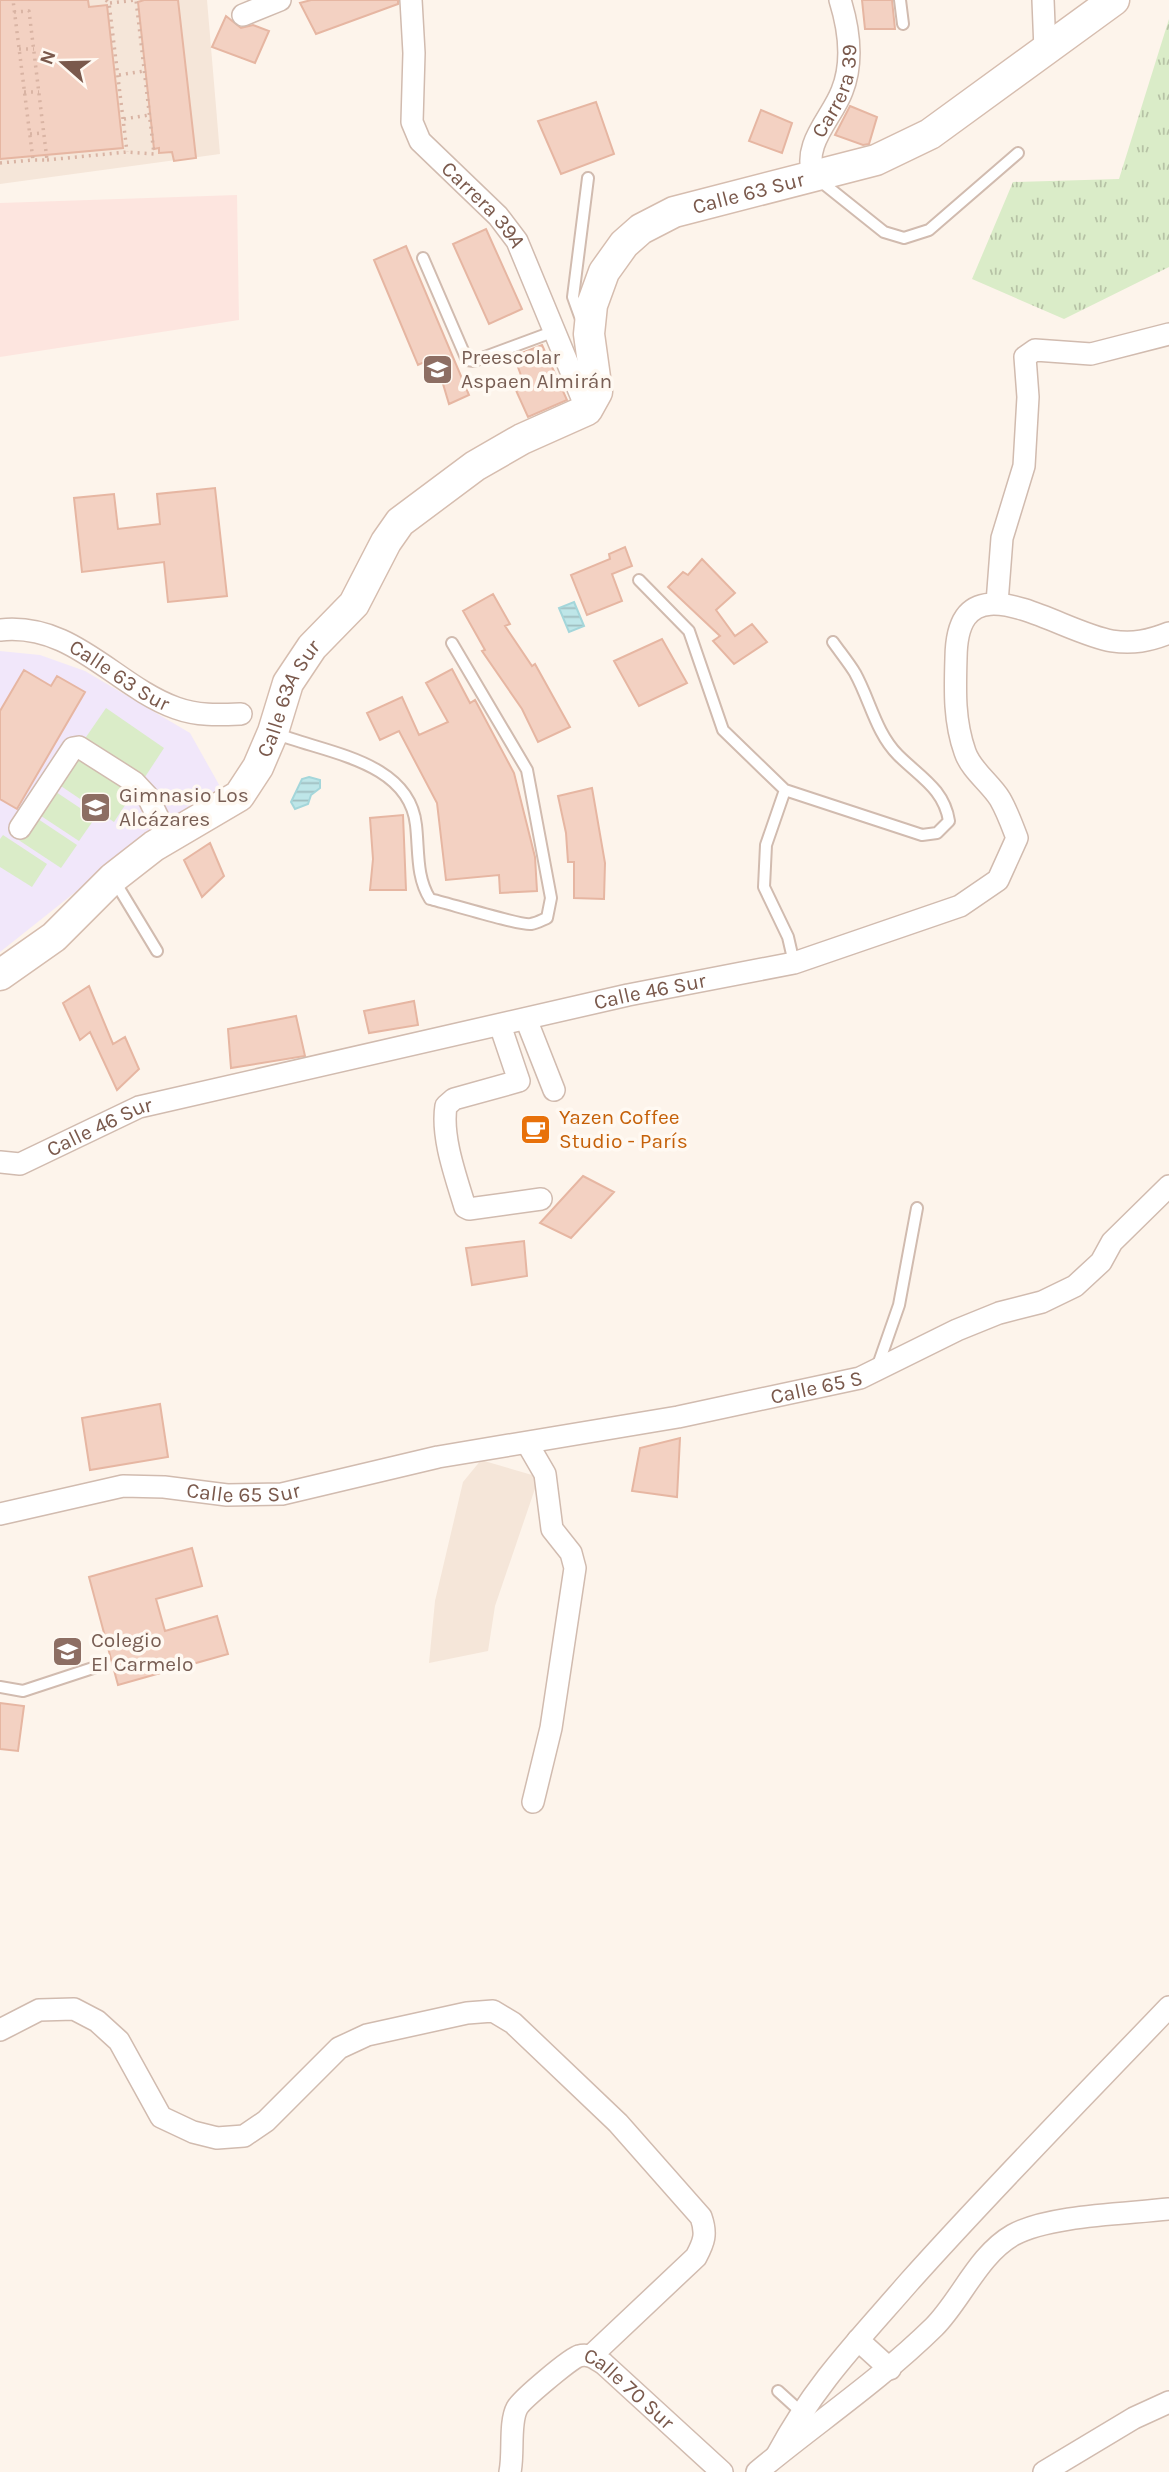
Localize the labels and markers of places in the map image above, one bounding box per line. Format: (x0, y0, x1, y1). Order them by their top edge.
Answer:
place label: Preescolar Aspaen Almirán (461, 345, 612, 393)
school or university icon: Preescolar Aspaen Almirán (421, 352, 455, 386)
place label: Gimnasio Los Alcázares (119, 783, 249, 831)
school or university icon: Gimnasio Los Alcázares (79, 790, 113, 824)
place label: Yazen Coffee Studio - París (559, 1105, 688, 1153)
cafe icon: Yazen Coffee Studio - París (519, 1112, 553, 1146)
place label: Colegio El Carmelo (91, 1628, 193, 1676)
school or university icon: Colegio El Carmelo (51, 1635, 85, 1669)

